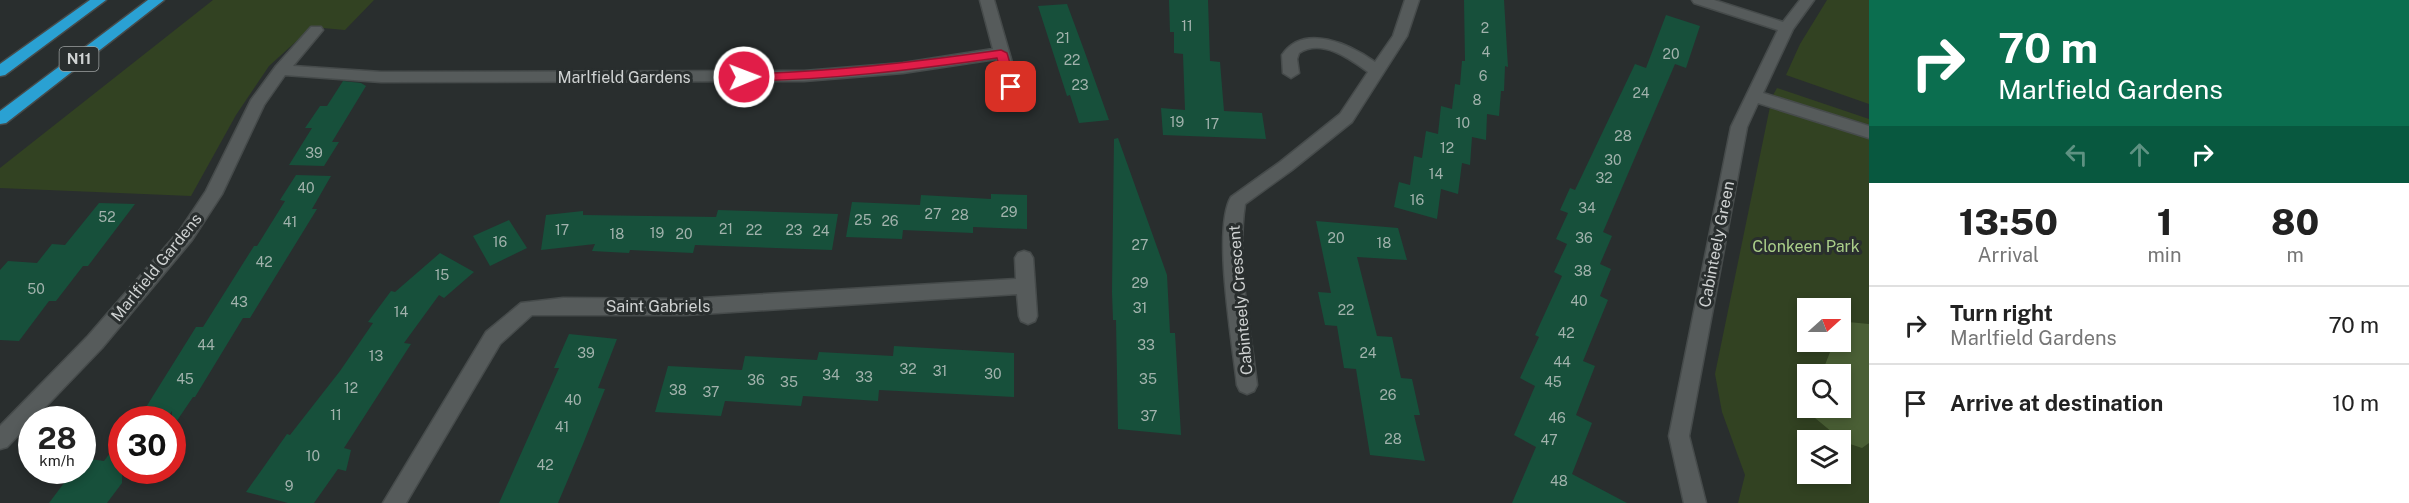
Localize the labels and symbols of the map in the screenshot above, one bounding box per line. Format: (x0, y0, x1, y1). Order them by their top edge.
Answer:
house number: 11 (1181, 18, 1193, 34)
house number: 2 (1481, 20, 1489, 36)
house number: 21 (1056, 30, 1070, 46)
house number: 4 (1482, 44, 1491, 60)
position arrow (712, 45, 776, 109)
house number: 20 (1663, 46, 1679, 62)
road number: N11 (60, 47, 98, 71)
house number: 22 (1064, 52, 1080, 68)
pin (985, 61, 1036, 112)
street label: Marlfield Gardens (557, 68, 691, 87)
house number: 6 (1479, 68, 1488, 84)
house number: 23 (1071, 77, 1089, 93)
house number: 24 (1632, 85, 1650, 101)
house number: 8 (1472, 92, 1482, 108)
house number: 19 (1170, 114, 1184, 130)
house number: 10 (1456, 115, 1470, 131)
house number: 17 (1205, 116, 1219, 132)
house number: 28 (1614, 128, 1632, 144)
house number: 12 (1440, 140, 1454, 156)
house number: 39 (305, 145, 323, 161)
house number: 30 (1604, 152, 1622, 168)
house number: 14 (1429, 166, 1443, 182)
house number: 32 (1595, 170, 1613, 186)
street label: Cabinteely Green (1695, 179, 1738, 309)
house number: 40 (297, 180, 315, 196)
house number: 16 (1410, 192, 1424, 208)
house number: 34 (1578, 200, 1596, 216)
house number: 29 (1000, 204, 1018, 220)
house number: 27 (925, 206, 941, 222)
house number: 28 (951, 207, 969, 223)
house number: 52 (98, 209, 116, 225)
street label: Marlfield Gardens (107, 210, 206, 325)
house number: 25 (854, 212, 872, 228)
house number: 26 (881, 213, 899, 229)
house number: 41 (283, 214, 297, 230)
house number: 21 (719, 221, 733, 237)
house number: 17 (555, 222, 569, 238)
house number: 22 (746, 222, 762, 238)
house number: 23 (785, 222, 803, 238)
house number: 24 (812, 223, 830, 239)
street label: Cabinteely Crescent (1224, 224, 1257, 376)
house number: 19 (650, 225, 664, 241)
house number: 18 (610, 226, 624, 242)
house number: 20 (676, 226, 692, 242)
house number: 20 (1328, 230, 1344, 246)
house number: 36 (1575, 230, 1593, 246)
house number: 16 (493, 234, 507, 250)
house number: 18 (1377, 235, 1391, 251)
house number: 27 (1132, 237, 1148, 253)
park label: Clonkeen Park (1752, 237, 1860, 256)
house number: 42 (255, 254, 273, 270)
house number: 38 (1574, 263, 1592, 279)
house number: 15 (435, 267, 449, 283)
house number: 29 (1131, 275, 1149, 291)
house number: 50 (27, 281, 45, 297)
house number: 40 (1570, 293, 1588, 309)
house number: 43 (230, 294, 248, 310)
street label: Saint Gabriels (606, 297, 710, 316)
north arrow (1797, 298, 1851, 352)
house number: 31 (1133, 300, 1147, 316)
house number: 22 (1338, 302, 1354, 318)
house number: 14 (394, 304, 408, 320)
house number: 42 (1557, 325, 1575, 341)
house number: 44 (197, 337, 215, 353)
house number: 33 (1137, 337, 1155, 353)
house number: 39 (577, 345, 595, 361)
house number: 24 (1359, 345, 1377, 361)
house number: 13 (369, 348, 383, 364)
house number: 44 (1553, 354, 1571, 370)
house number: 32 (899, 361, 917, 377)
house number: 31 (933, 363, 947, 379)
house number: 30 (984, 366, 1002, 382)
house number: 34 (822, 367, 840, 383)
house number: 33 (855, 369, 873, 385)
house number: 45 (176, 371, 194, 387)
house number: 35 (1139, 371, 1157, 387)
house number: 36 (747, 372, 765, 388)
house number: 35 (780, 374, 798, 390)
house number: 45 (1544, 374, 1562, 390)
house number: 12 (344, 380, 358, 396)
house number: 38 (669, 382, 687, 398)
house number: 37 (703, 384, 719, 400)
house number: 26 (1379, 387, 1397, 403)
house number: 40 (564, 392, 582, 408)
speed limit sign: 30 (108, 406, 186, 484)
house number: 11 (330, 407, 342, 423)
house number: 37 (1141, 408, 1157, 424)
house number: 46 (1548, 410, 1566, 426)
house number: 41 (555, 419, 569, 435)
house number: 28 (1384, 431, 1402, 447)
house number: 47 (1540, 432, 1558, 448)
house number: 10 (306, 448, 320, 464)
house number: 42 (536, 457, 554, 473)
house number: 48 (1550, 473, 1568, 489)
house number: 9 (285, 478, 294, 494)

